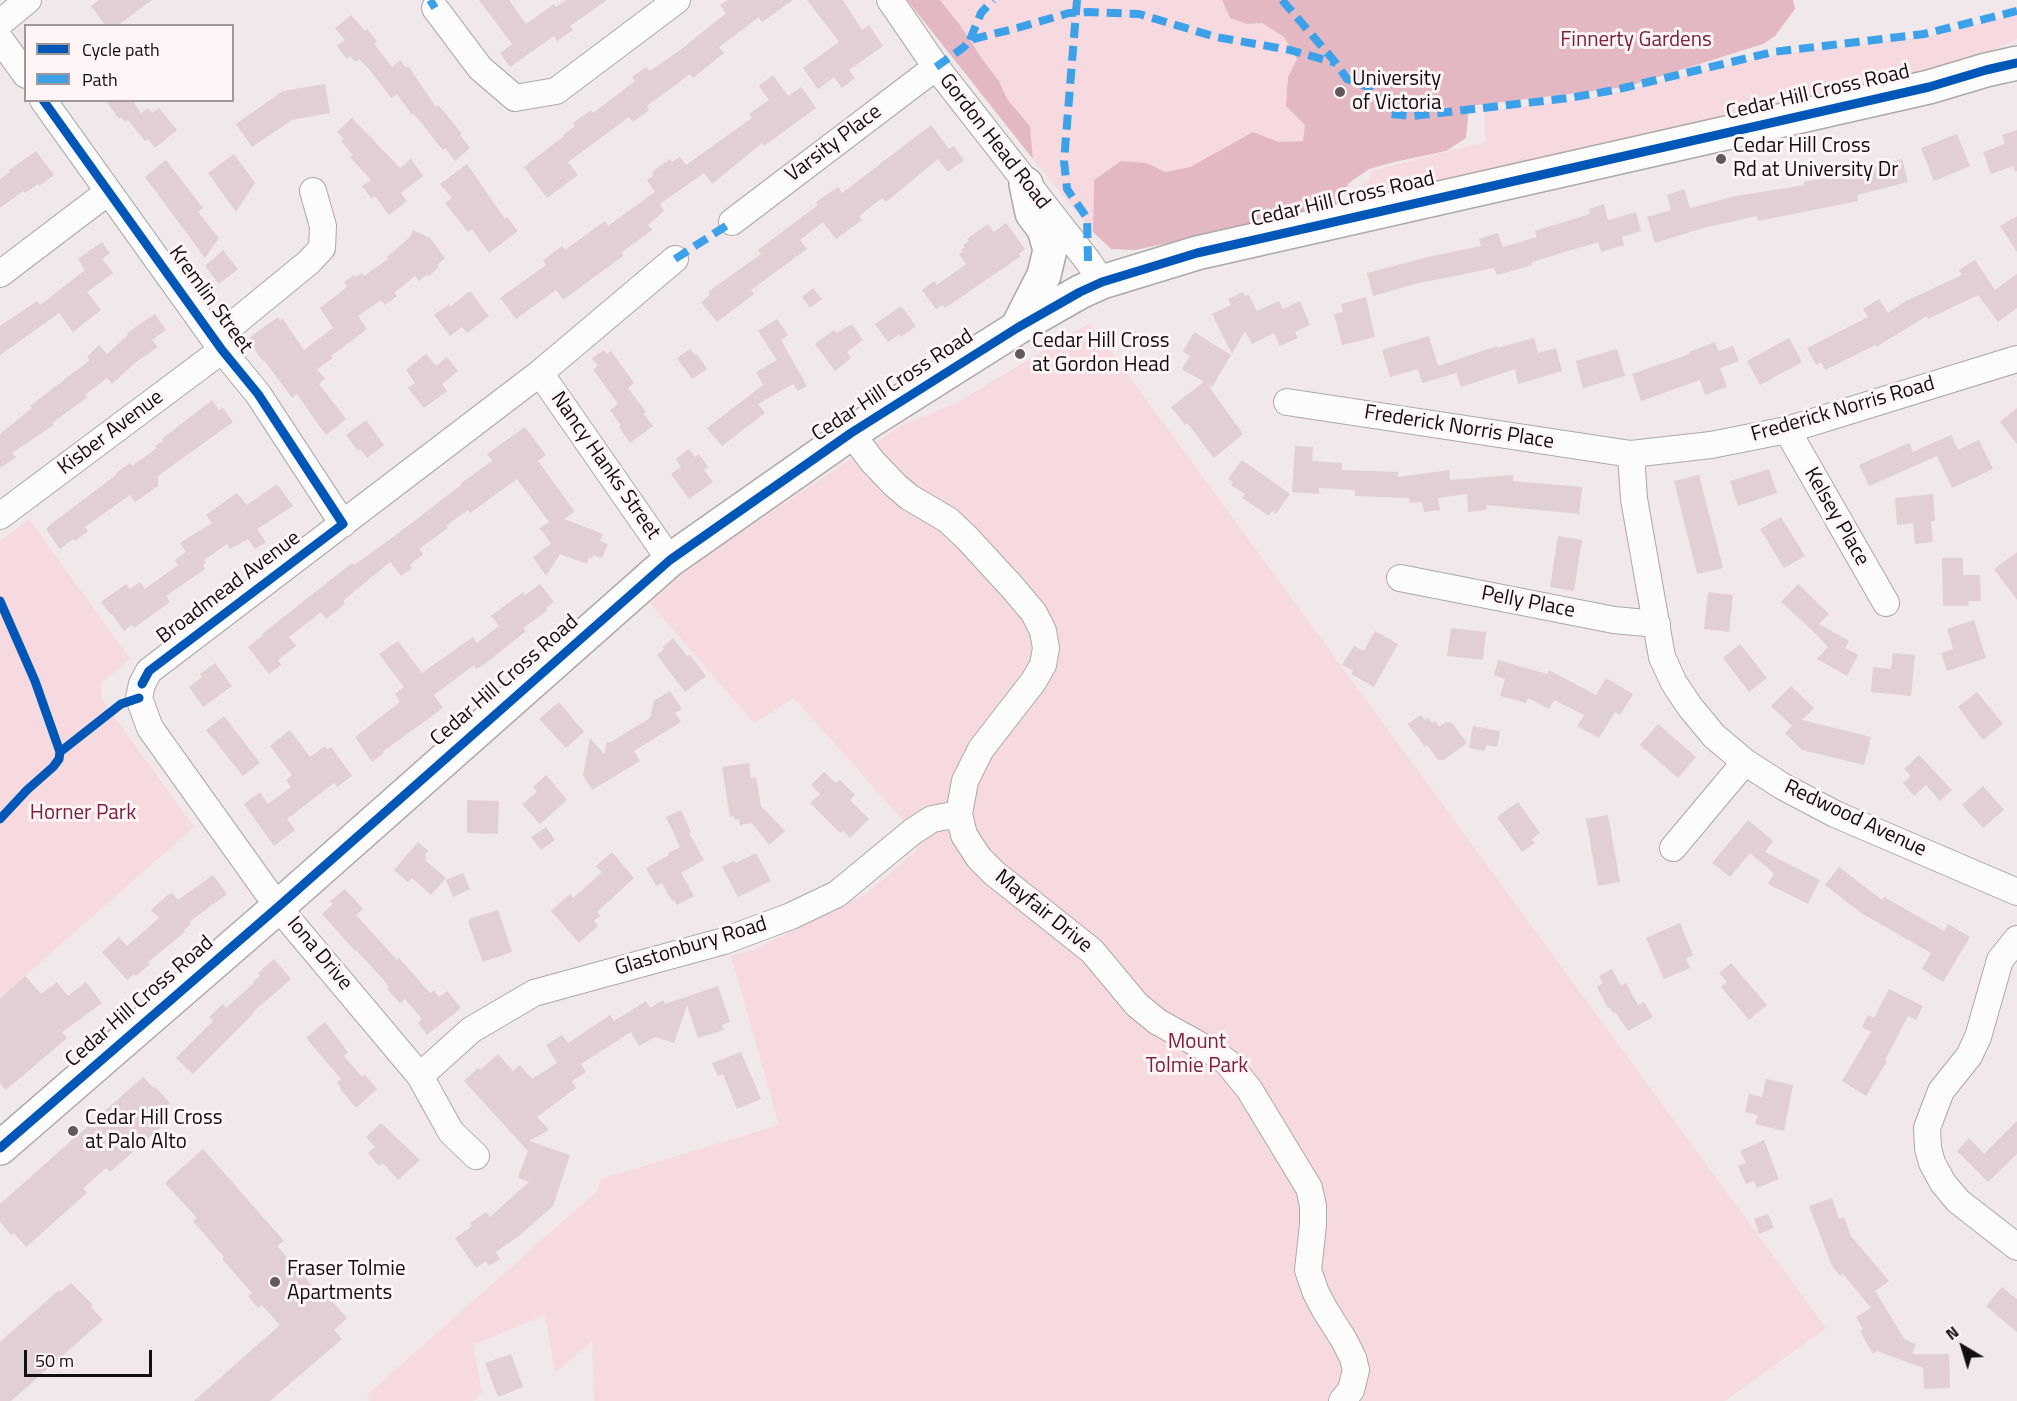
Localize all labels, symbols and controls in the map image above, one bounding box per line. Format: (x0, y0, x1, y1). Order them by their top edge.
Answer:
legend (24, 24, 234, 102)
park label: Finnerty Gardens (1560, 28, 1712, 54)
text: Cycle path (82, 36, 160, 63)
street label: Cedar Hill Cross Road (1724, 60, 1912, 126)
text: Path (82, 66, 118, 93)
place label: University of Victoria (1352, 67, 1441, 117)
street label: Gordon Head Road (933, 69, 1055, 215)
marker: University of Victoria (1333, 85, 1347, 99)
street label: Varsity Place (781, 100, 887, 188)
place label: Cedar Hill Cross Rd at University Dr (1733, 134, 1898, 184)
marker: Cedar Hill Cross Rd at University Dr (1714, 152, 1728, 166)
street label: Cedar Hill Cross Road (1249, 167, 1437, 233)
street label: Kremlin Street (163, 241, 257, 359)
street label: Cedar Hill Cross Road (807, 324, 979, 448)
place label: Cedar Hill Cross at Gordon Head (1032, 329, 1170, 379)
marker: Cedar Hill Cross at Gordon Head (1013, 347, 1027, 361)
street label: Frederick Norris Road (1748, 372, 1938, 448)
street label: Kisber Avenue (53, 385, 169, 481)
street label: Nancy Hanks Street (545, 387, 665, 545)
street label: Frederick Norris Place (1362, 401, 1556, 455)
street label: Kelsey Place (1798, 463, 1874, 571)
street label: Broadmead Avenue (152, 526, 306, 650)
street label: Pelly Place (1479, 582, 1577, 624)
street label: Cedar Hill Cross Road (426, 610, 584, 752)
street label: Redwood Avenue (1780, 775, 1930, 863)
park label: Horner Park (30, 801, 136, 827)
street label: Mayfair Drive (989, 865, 1097, 959)
street label: Iona Drive (281, 912, 357, 996)
street label: Glastonbury Road (612, 912, 770, 982)
street label: Cedar Hill Cross Road (61, 931, 219, 1073)
park label: Mount Tolmie Park (1146, 1030, 1248, 1080)
place label: Cedar Hill Cross at Palo Alto (85, 1106, 222, 1156)
marker: Cedar Hill Cross at Palo Alto (66, 1124, 80, 1138)
place label: Fraser Tolmie Apartments (287, 1257, 405, 1307)
marker: Fraser Tolmie Apartments (268, 1275, 282, 1289)
north arrow (1933, 1317, 1993, 1377)
text: N (1940, 1320, 1964, 1346)
scale bar (27, 1338, 154, 1376)
text: 50 m (35, 1347, 74, 1374)

